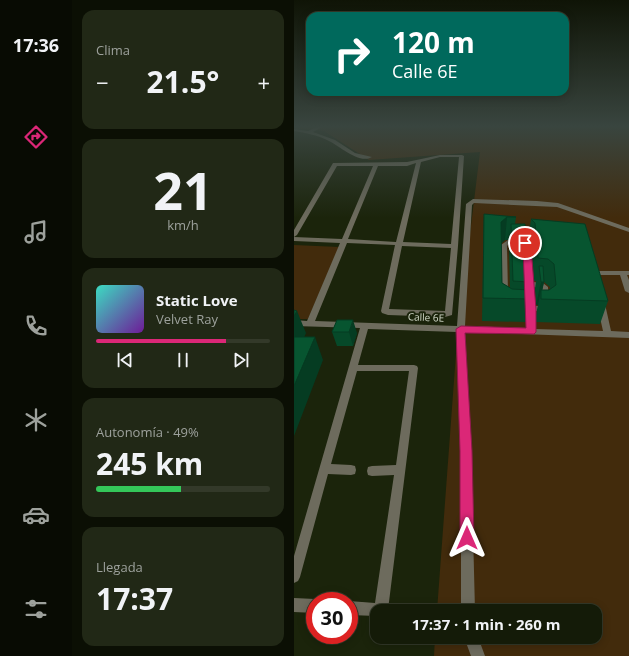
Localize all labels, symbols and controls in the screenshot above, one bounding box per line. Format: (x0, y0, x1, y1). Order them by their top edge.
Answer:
text: 120 m (392, 23, 475, 61)
icon: right (326, 28, 378, 80)
text: 17:36 (13, 33, 59, 57)
text: Clima (96, 41, 130, 59)
text: Calle 6E (392, 59, 458, 83)
text: 21.5° (147, 61, 219, 102)
text: − (96, 67, 109, 97)
text: + (257, 67, 270, 97)
icon: directions (22, 123, 50, 151)
text: 21 (153, 154, 213, 225)
text: km/h (167, 216, 199, 234)
icon: music (22, 218, 50, 246)
pin (508, 226, 542, 260)
icon: arrive (514, 232, 536, 254)
text: Static Love (156, 290, 238, 310)
street label: Calle 6E (408, 309, 444, 325)
text: Velvet Ray (156, 310, 218, 328)
icon: phone (22, 312, 50, 340)
icon: previous (114, 349, 136, 371)
icon: pause (172, 349, 194, 371)
icon: next (230, 349, 252, 371)
icon: climate (22, 406, 50, 434)
text: Autonomía · 49% (96, 423, 199, 441)
text: 245 km (96, 443, 203, 484)
icon: car (22, 501, 50, 529)
position arrow (446, 517, 488, 559)
text: Llegada (96, 558, 143, 576)
text: 17:37 (96, 578, 173, 619)
speed limit sign: 30 (306, 592, 358, 644)
icon: filters (22, 595, 50, 623)
text: 17:37 · 1 min · 260 m (412, 614, 560, 634)

